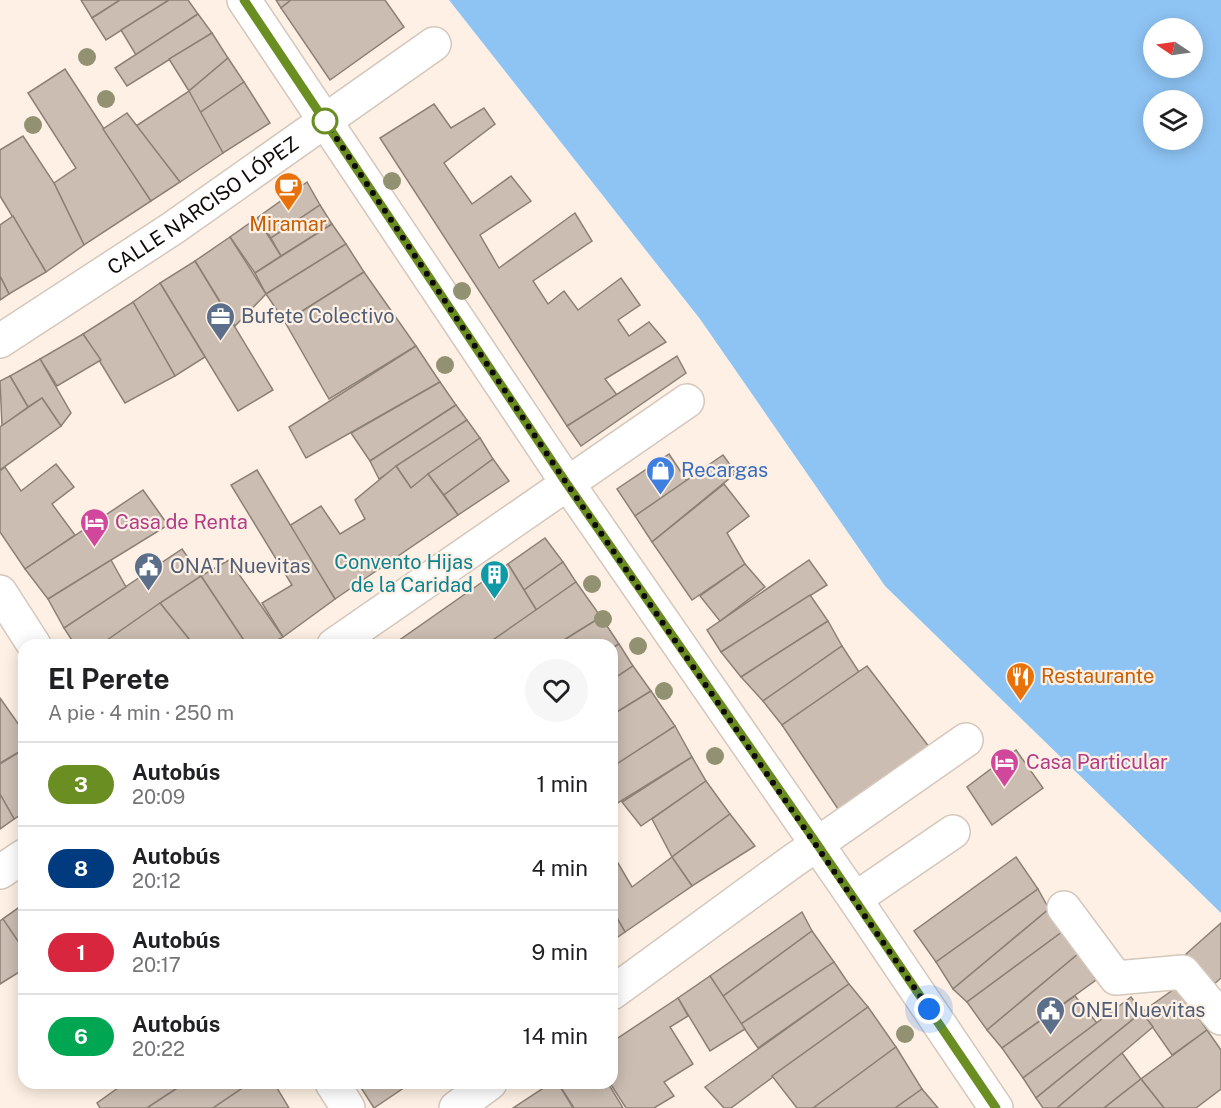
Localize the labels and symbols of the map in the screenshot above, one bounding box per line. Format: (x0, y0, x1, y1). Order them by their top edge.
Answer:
north arrow (1143, 18, 1203, 78)
unlabelled marker (312, 108, 338, 134)
street label: CALLE NARCISO LÓPEZ (103, 131, 303, 280)
cafe icon: Miramar (272, 170, 304, 212)
place label: Miramar (249, 212, 327, 236)
office icon: Bufete Colectivo (204, 300, 236, 342)
place label: Bufete Colectivo (241, 304, 395, 328)
shop icon: Recargas (644, 454, 676, 496)
place label: Recargas (681, 458, 768, 482)
hotel icon: Casa de Renta (78, 506, 110, 548)
place label: Casa de Renta (115, 510, 248, 534)
public building icon: ONAT Nuevitas (133, 550, 165, 592)
place label: Convento Hijas de la Caridad (334, 550, 473, 597)
place label: ONAT Nuevitas (170, 554, 311, 578)
building icon: Convento Hijas de la Caridad (478, 558, 510, 600)
restaurant icon: Restaurante (1004, 660, 1036, 702)
place label: Restaurante (1041, 664, 1154, 688)
hotel icon: Casa Particular (989, 746, 1021, 788)
place label: Casa Particular (1026, 750, 1168, 774)
your location (914, 994, 944, 1024)
public building icon: ONEI Nuevitas (1034, 994, 1066, 1036)
place label: ONEI Nuevitas (1071, 998, 1205, 1022)

